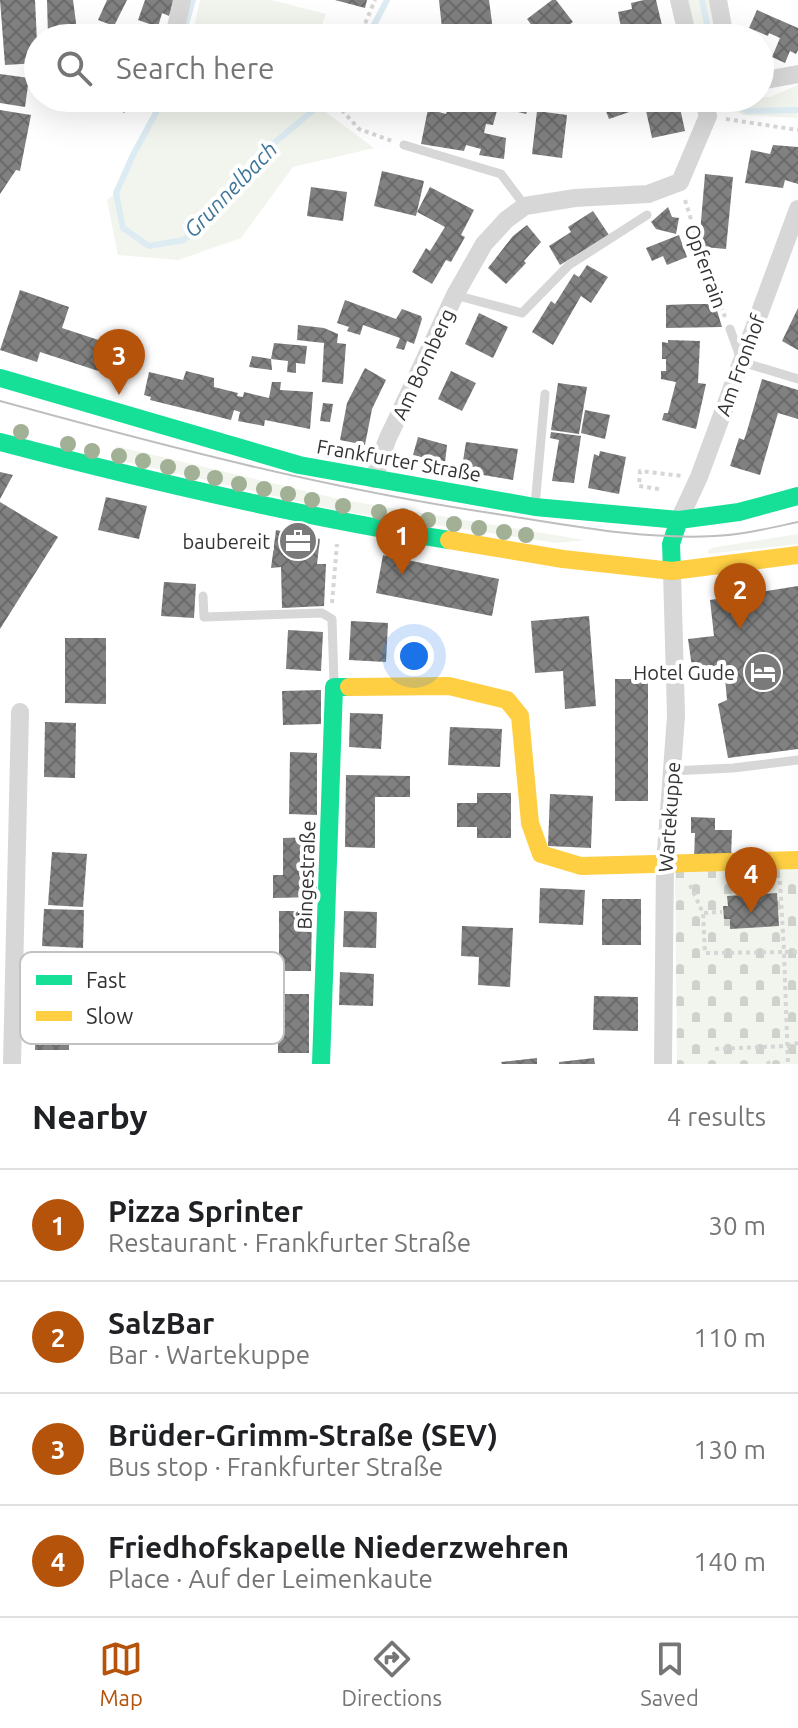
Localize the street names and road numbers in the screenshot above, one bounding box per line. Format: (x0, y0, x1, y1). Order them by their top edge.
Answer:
street label: Opferrain (680, 221, 732, 311)
street label: Am Bornberg (387, 305, 459, 423)
street label: Am Fronhof (711, 311, 769, 419)
street label: Frankfurter Straße (315, 434, 483, 486)
street label: Wartekuppe (654, 761, 684, 873)
street label: Bingestraße (293, 820, 319, 930)

